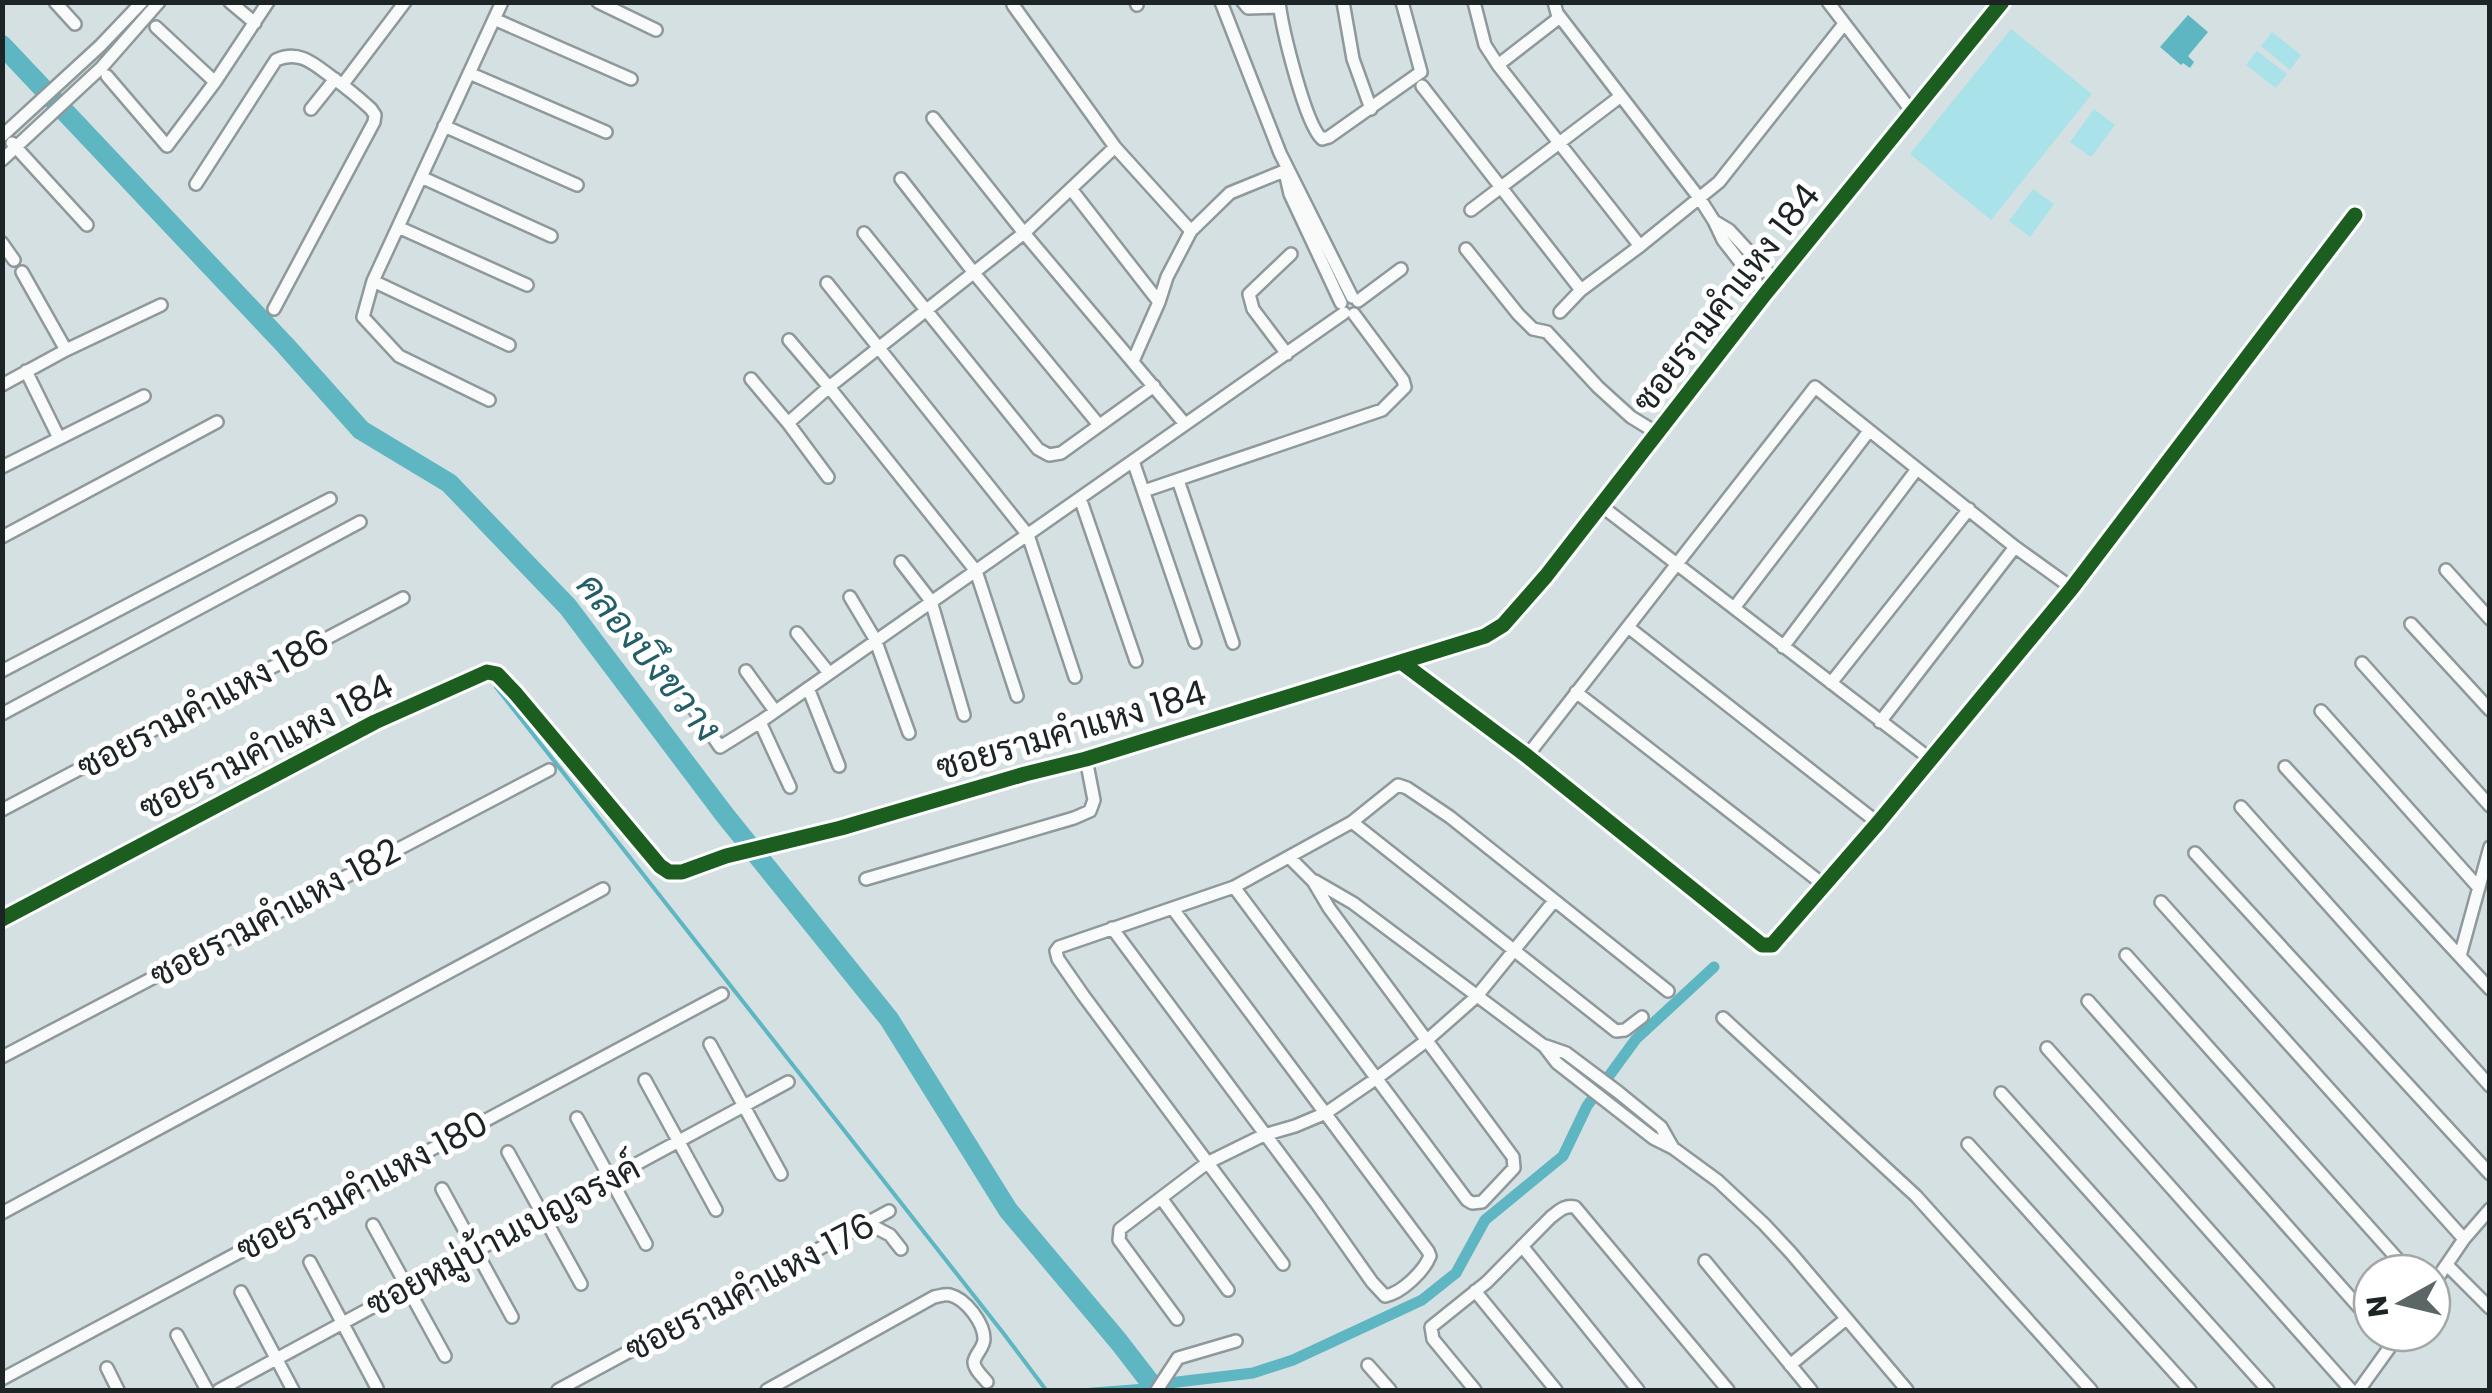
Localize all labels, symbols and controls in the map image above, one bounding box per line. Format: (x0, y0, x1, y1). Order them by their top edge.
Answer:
street label: ซอยรามคำแหง 184 (1621, 173, 1831, 423)
water label: คลองบึงขวาง (565, 561, 734, 753)
street label: ซอยรามคำแหง 186 (68, 616, 337, 791)
street label: ซอยรามคำแหง 184 (131, 661, 401, 832)
street label: ซอยรามคำแหง 184 (930, 668, 1212, 791)
street label: ซอยรามคำแหง 182 (141, 826, 408, 999)
street label: ซอยรามคำแหง 180 (227, 1099, 496, 1273)
street label: ซอยหมู่บ้านเบญจรงค์ (357, 1143, 648, 1328)
street label: ซอยรามคำแหง 176 (616, 1200, 883, 1373)
north arrow (2352, 1253, 2452, 1353)
text: N (2357, 1293, 2399, 1320)

